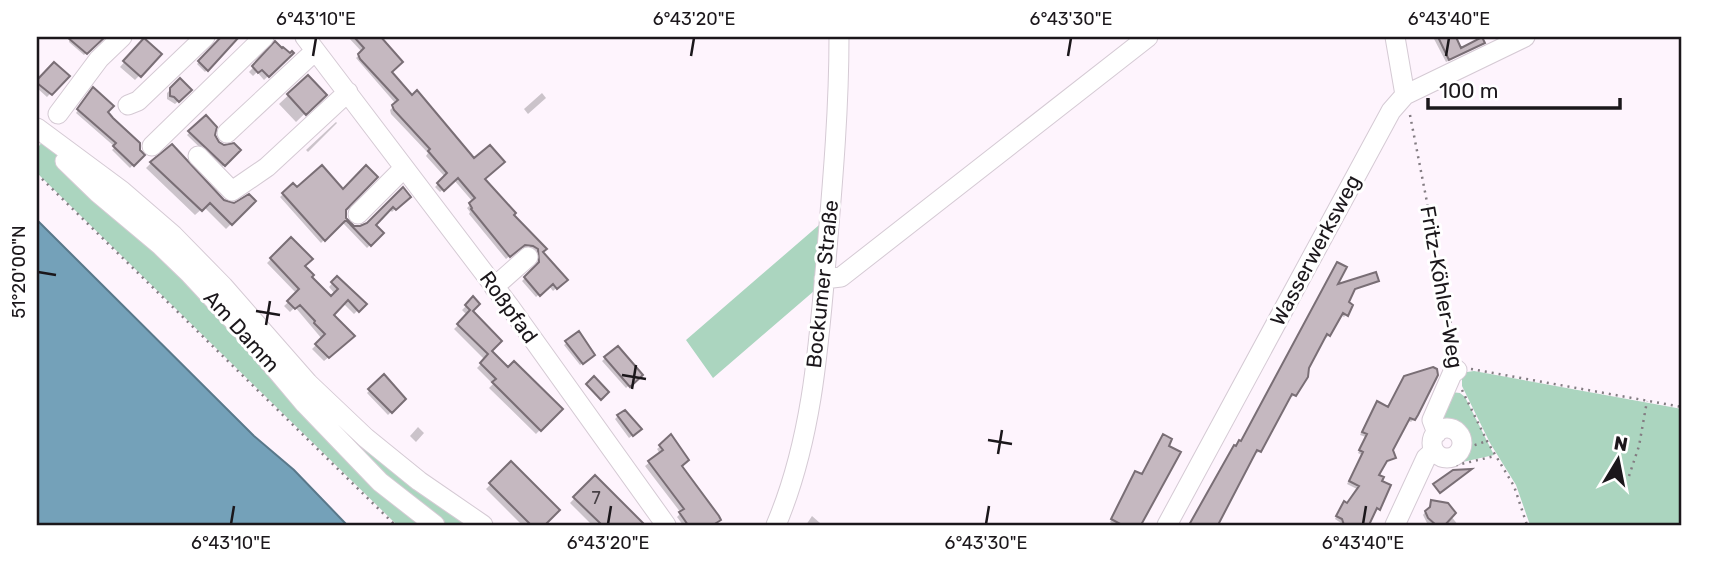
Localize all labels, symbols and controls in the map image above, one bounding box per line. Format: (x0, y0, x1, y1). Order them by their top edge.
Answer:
text: 6°43'10"E (276, 8, 356, 30)
text: 6°43'20"E (653, 8, 735, 30)
text: 6°43'30"E (1030, 8, 1112, 30)
text: 6°43'40"E (1408, 8, 1490, 30)
scale bar (1428, 66, 1621, 110)
text: 100 m (1439, 78, 1498, 103)
street label: Wasserwerksweg (1265, 170, 1365, 330)
street label: Bockumer Straße (801, 199, 843, 369)
street label: Fritz-Köhler-Weg (1415, 204, 1469, 370)
text: 51°20'00"N (8, 225, 30, 319)
street label: Roßpfad (475, 266, 543, 348)
street label: Am Damm (199, 285, 285, 377)
north arrow (1582, 426, 1652, 496)
text: N (1612, 431, 1630, 456)
house number: 7 (591, 487, 601, 509)
text: 6°43'10"E (191, 532, 271, 554)
text: 6°43'20"E (567, 532, 649, 554)
text: 6°43'30"E (945, 532, 1027, 554)
text: 6°43'40"E (1322, 532, 1404, 554)

